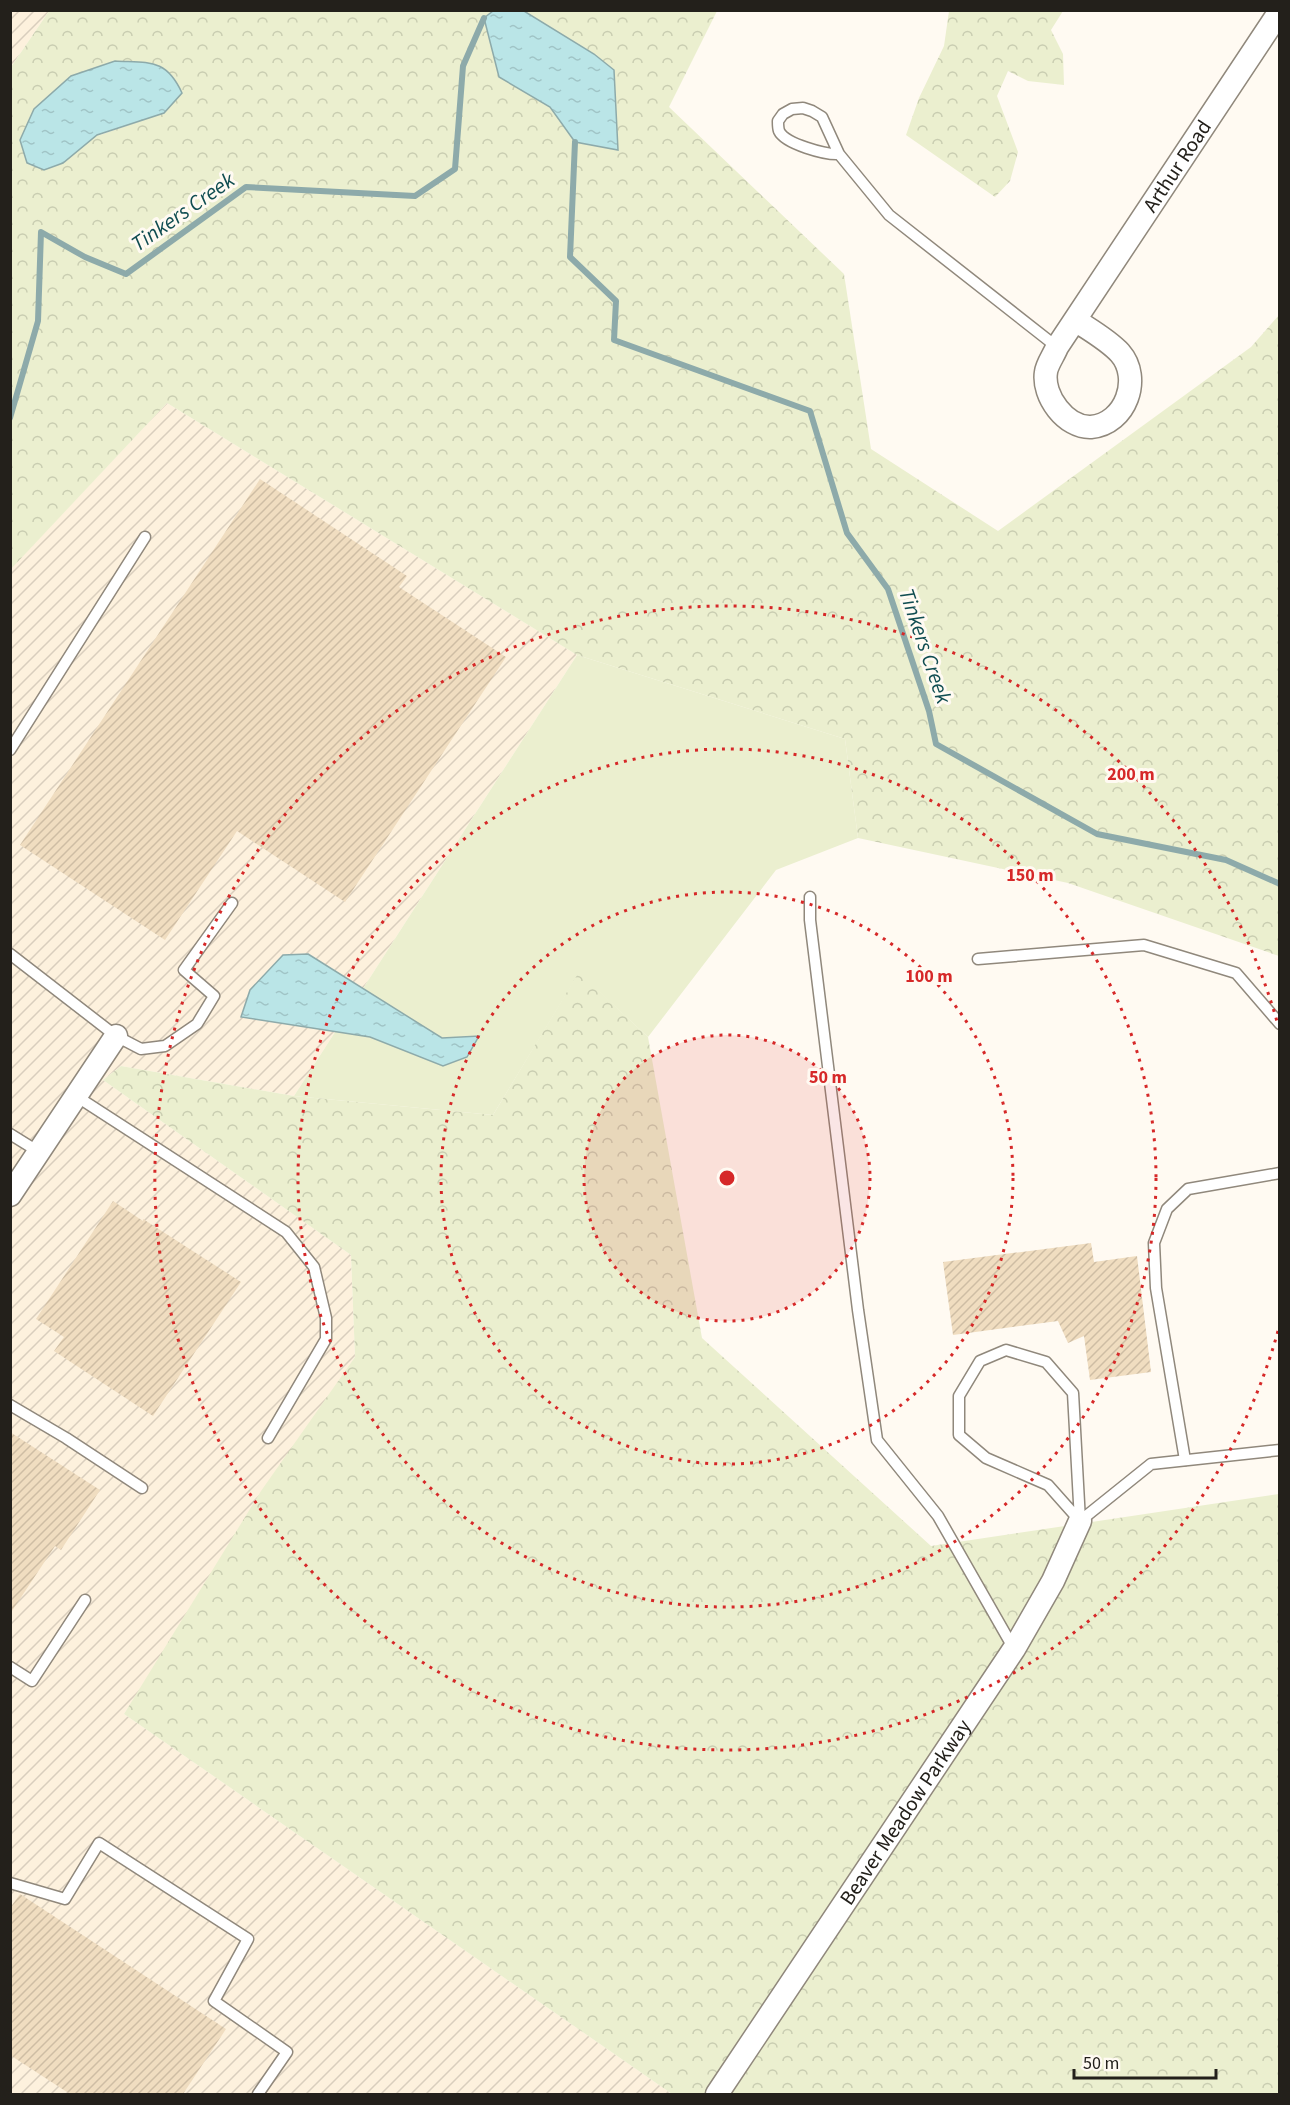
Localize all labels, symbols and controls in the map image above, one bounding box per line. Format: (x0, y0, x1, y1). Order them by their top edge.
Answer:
street label: Arthur Road (1136, 114, 1219, 218)
water label: Tinkers Creek (125, 164, 242, 260)
water label: Tinkers Creek (890, 584, 960, 709)
text: 200 m (1107, 762, 1155, 787)
text: 150 m (1006, 863, 1054, 888)
text: 100 m (905, 964, 953, 989)
text: 50 m (809, 1065, 847, 1090)
centre of rings (717, 1168, 737, 1188)
street label: Beaver Meadow Parkway (832, 1713, 978, 1911)
scale bar (1074, 2042, 1216, 2080)
text: 50 m (1083, 2051, 1119, 2076)

